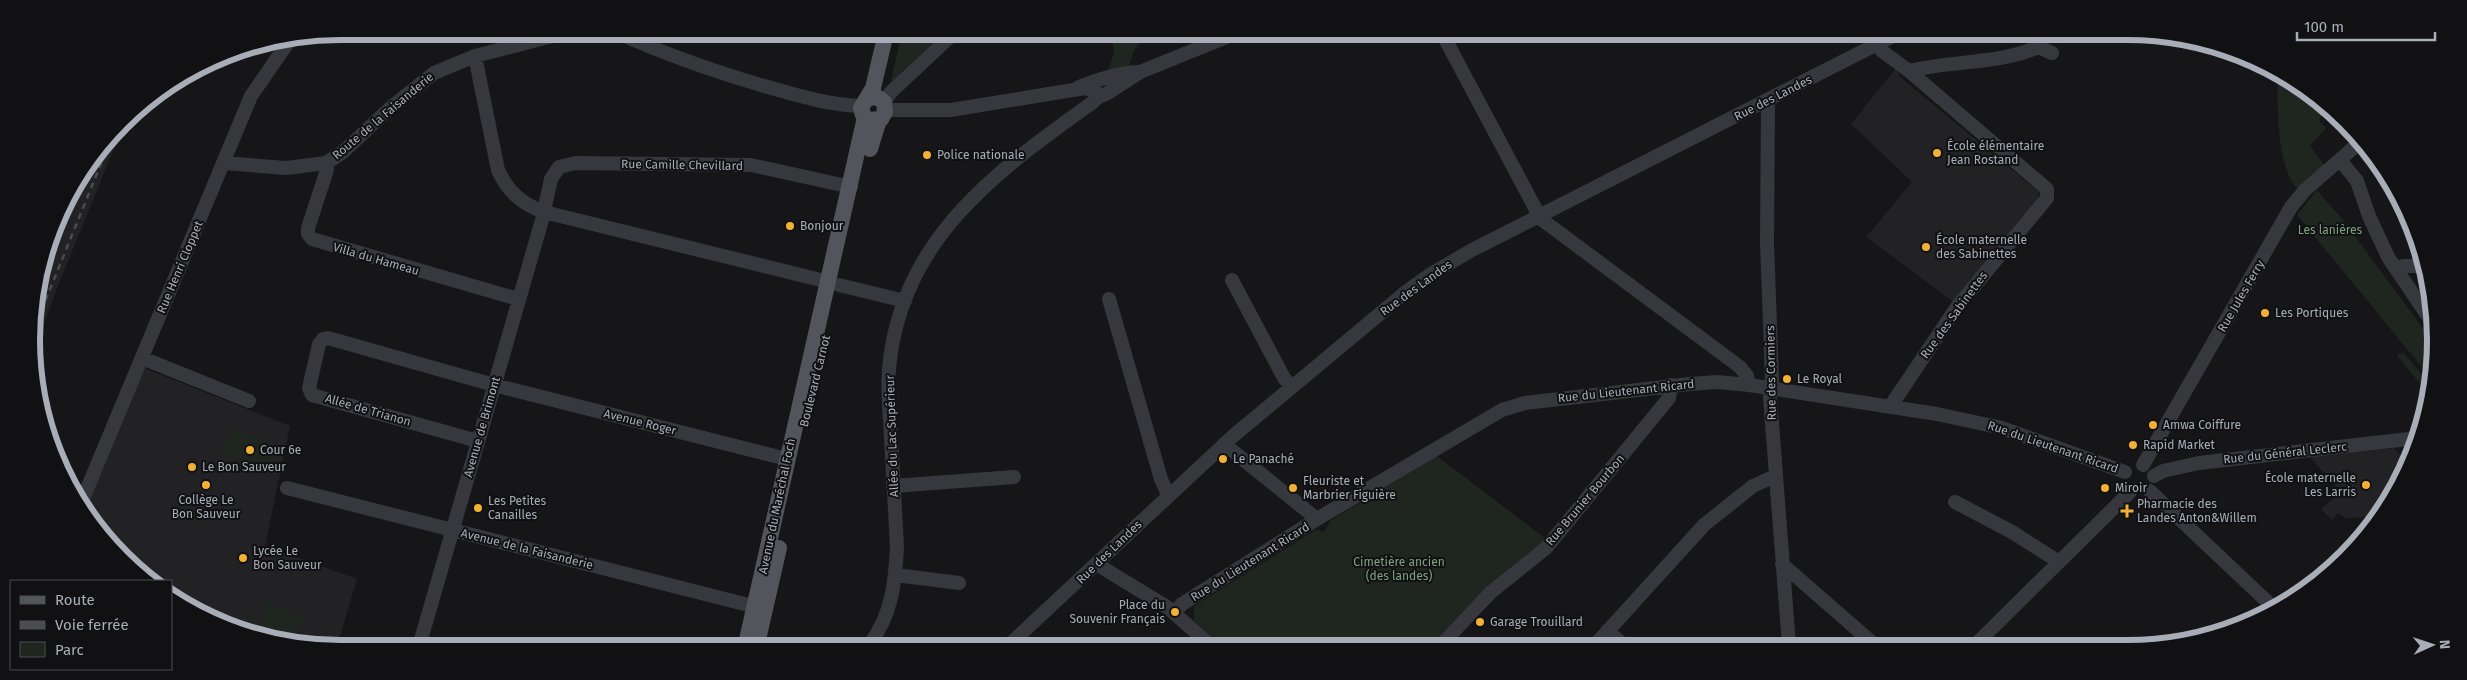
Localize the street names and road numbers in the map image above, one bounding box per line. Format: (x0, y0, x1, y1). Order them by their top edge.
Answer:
street label: Route de la Faisanderie (330, 70, 436, 162)
street label: Rue des Landes (1732, 72, 1814, 124)
street label: Rue Camille Chevillard (621, 157, 743, 173)
street label: Rue Henri Cloppet (154, 218, 206, 315)
street label: Villa du Hameau (331, 240, 421, 278)
street label: Rue des Landes (1377, 257, 1455, 319)
street label: Rue Jules Ferry (2215, 258, 2267, 334)
street label: Rue des Sabinettes (1918, 268, 1991, 361)
street label: Rue des Cormiers (1763, 325, 1779, 421)
street label: Boulevard Carnot (797, 333, 833, 428)
street label: Allée du Lac Supérieur (883, 374, 901, 497)
street label: Avenue de Brimont (461, 375, 503, 479)
street label: Rue du Lieutenant Ricard (1557, 377, 1695, 405)
street label: Allée de Trianon (324, 391, 412, 429)
street label: Avenue Roger (602, 406, 678, 438)
street label: Rue du Lieutenant Ricard (1986, 418, 2120, 476)
street label: Avenue du Maréchal Foch (756, 437, 798, 575)
street label: Rue du Général Leclerc (2222, 440, 2348, 466)
street label: Rue Brunier Bourbon (1543, 452, 1627, 548)
street label: Rue des Landes (1073, 517, 1145, 587)
street label: Rue du Lieutenant Ricard (1188, 520, 1312, 604)
street label: Avenue de la Faisanderie (460, 526, 594, 572)

